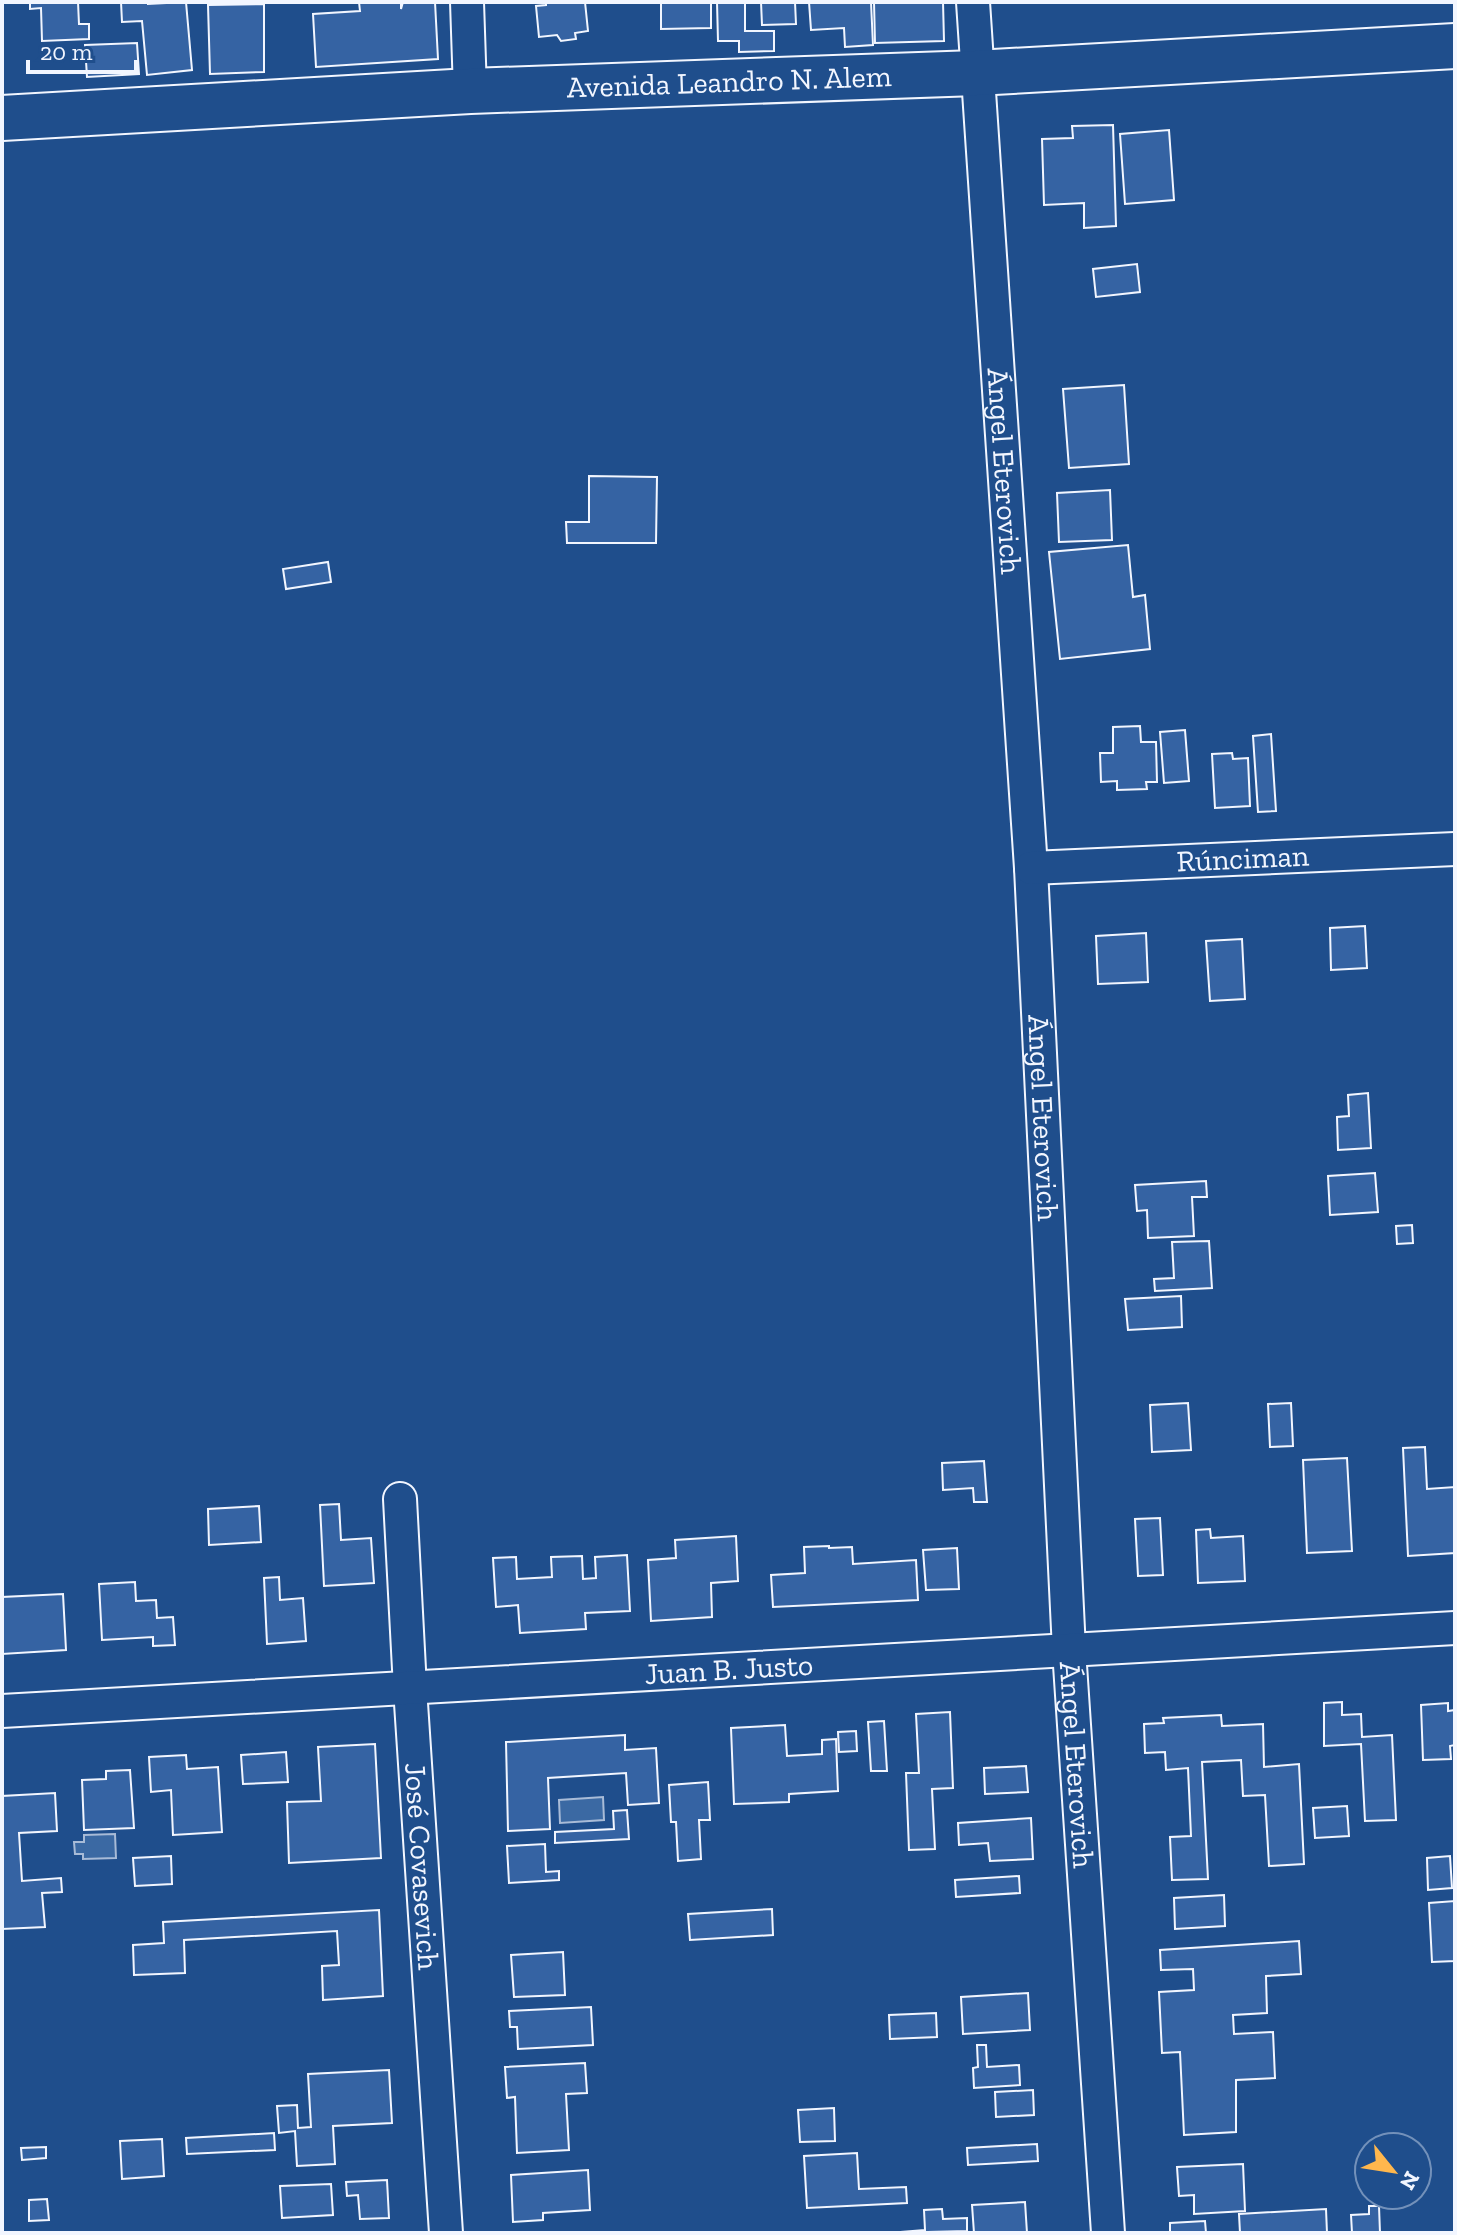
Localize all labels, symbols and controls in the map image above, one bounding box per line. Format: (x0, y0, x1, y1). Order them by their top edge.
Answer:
scale bar (28, 24, 136, 74)
text: 20 m (40, 37, 93, 66)
street label: Avenida Leandro N. Alem (566, 58, 892, 106)
street label: Ángel Eterovich (980, 367, 1029, 576)
street label: Rúnciman (1176, 838, 1310, 879)
street label: Ángel Eterovich (1020, 1014, 1066, 1222)
street label: Juan B. Justo (644, 1647, 814, 1692)
street label: Ángel Eterovich (1052, 1661, 1102, 1869)
street label: José Covasevich (397, 1762, 447, 1971)
north arrow (1353, 2131, 1433, 2211)
text: N (1394, 2167, 1426, 2195)

